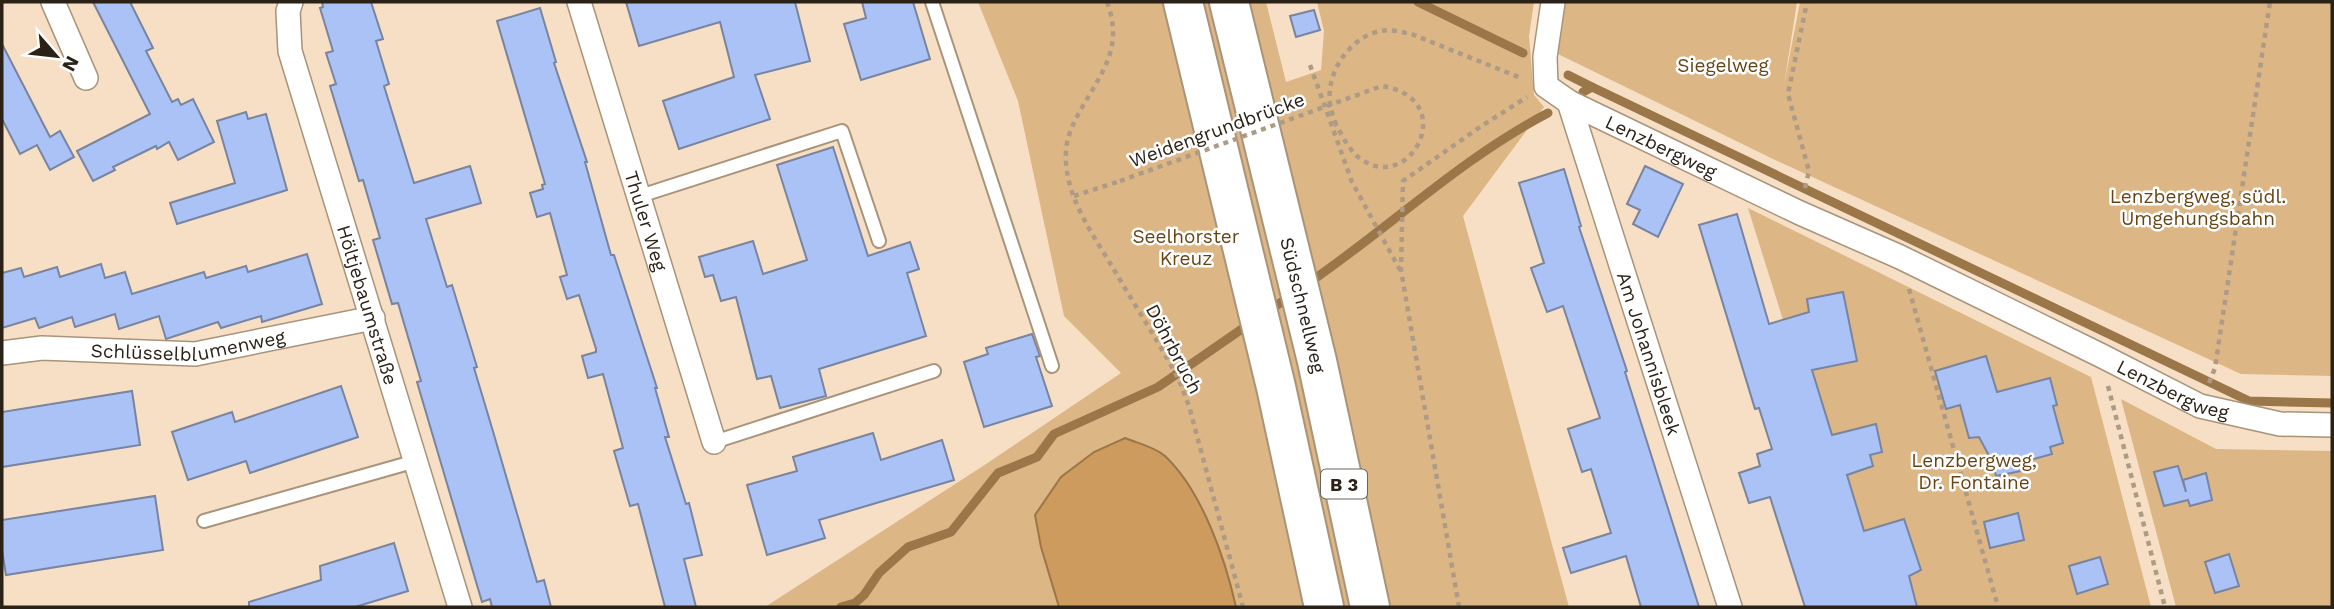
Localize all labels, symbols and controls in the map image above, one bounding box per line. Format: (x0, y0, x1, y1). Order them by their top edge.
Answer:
north arrow (21, 21, 91, 91)
text: N (57, 52, 84, 75)
park label: Siegelweg (1677, 54, 1770, 77)
street label: Weidengrundbrücke (1126, 88, 1308, 172)
street label: Lenzbergweg (1602, 110, 1721, 183)
street label: Thuler Weg (620, 168, 673, 275)
park label: Lenzbergweg, südl. Umgehungsbahn (2110, 185, 2286, 230)
street label: Höltjebaumstraße (332, 222, 403, 388)
park label: Seelhorster Kreuz (1132, 225, 1240, 270)
street label: Südschnellweg (1276, 235, 1331, 376)
street label: Am Johannisbleek (1612, 269, 1686, 438)
street label: Döhrbruch (1141, 300, 1207, 398)
street label: Schlüsselblumenweg (90, 324, 288, 366)
street label: Lenzbergweg (2113, 354, 2232, 424)
park label: Lenzbergweg, Dr. Fontaine (1911, 449, 2037, 494)
road number: B 3 (1321, 470, 1367, 498)

